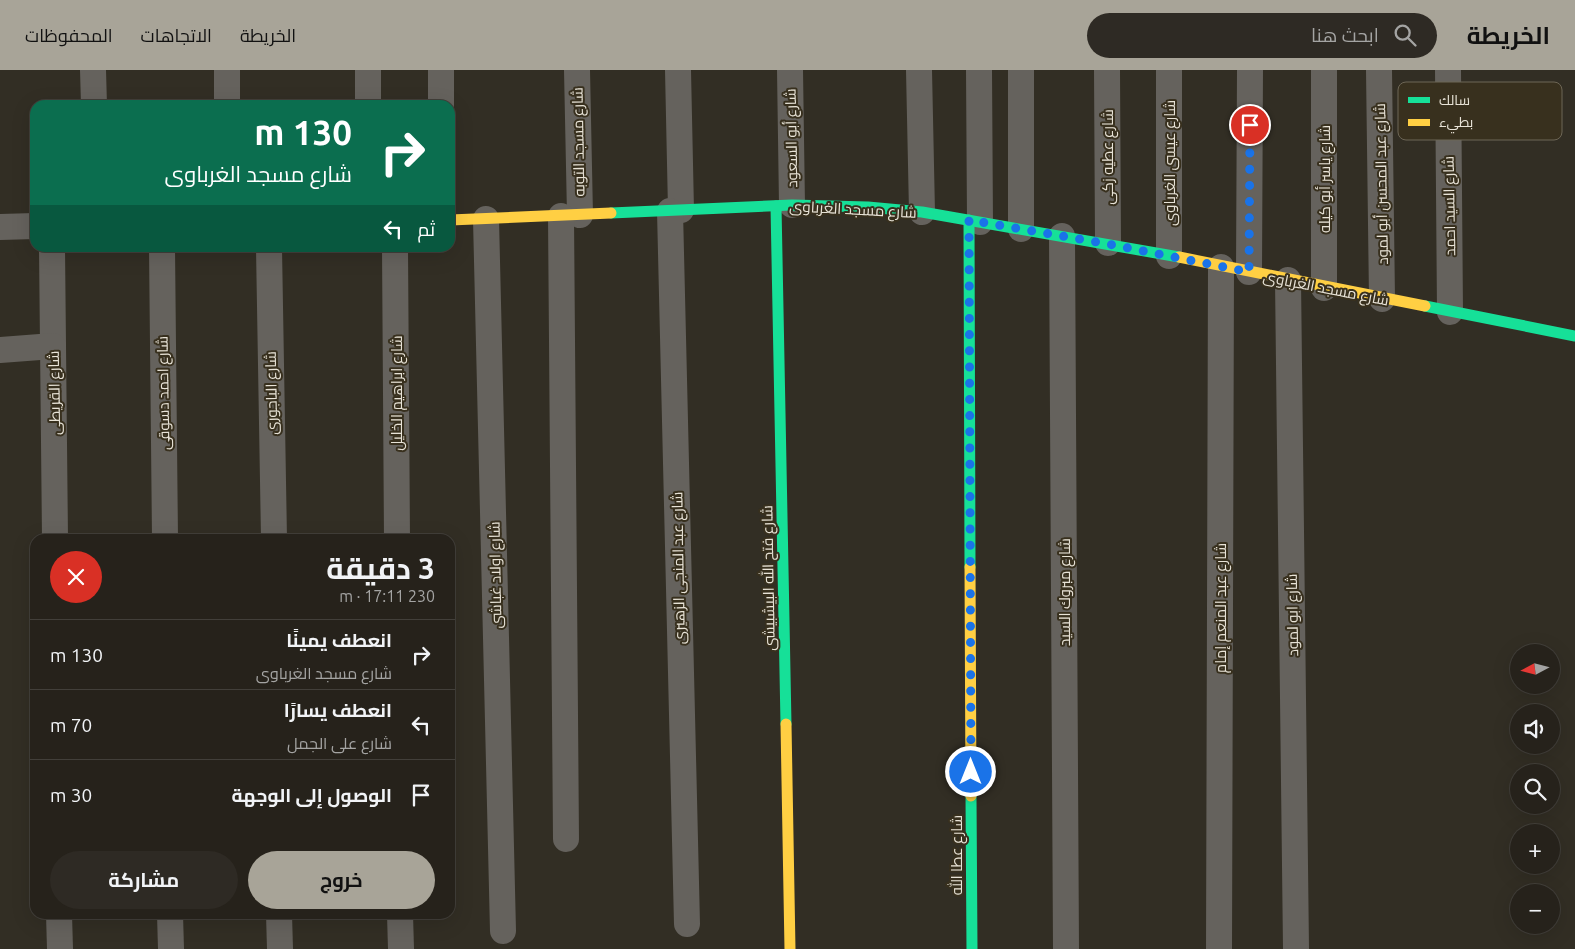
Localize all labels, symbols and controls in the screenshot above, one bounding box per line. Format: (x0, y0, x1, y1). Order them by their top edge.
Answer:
search box (1087, 13, 1437, 58)
icon: search (1391, 21, 1419, 49)
text: الخريطة (1467, 22, 1550, 49)
text: ابحث هنا (1311, 24, 1379, 46)
text: المحفوظات (25, 25, 113, 45)
text: الاتجاهات (141, 25, 212, 45)
text: الخريطة (240, 25, 296, 45)
legend (1398, 82, 1562, 140)
street label: شارع مسجد التوبه (569, 87, 590, 197)
street label: شارع أبو السعود (781, 88, 803, 188)
text: سالك (1439, 92, 1470, 108)
street label: شارع عيسى الغرباوى (1161, 100, 1181, 226)
street label: شارع عبد المحسن أبو لمود (1370, 103, 1394, 265)
pin (1229, 104, 1271, 146)
street label: شارع عطيه زكى (1099, 109, 1119, 205)
icon: arrive (1236, 111, 1264, 139)
text: 130 m (254, 112, 352, 152)
text: بطيء (1439, 114, 1473, 134)
icon: right (370, 120, 435, 185)
street label: شارع ياسر أبو كيله (1315, 125, 1336, 233)
street label: شارع السيد احمد (1440, 156, 1461, 256)
text: شارع مسجد الغرباوى (165, 161, 352, 186)
street label: شارع مسجد الغرباوى (789, 197, 917, 224)
icon: left (379, 215, 407, 243)
text: ثم (417, 218, 435, 240)
street label: شارع مسجد الغرباوى (1261, 267, 1390, 311)
street label: شارع ابراهيم الخليل (388, 335, 408, 451)
street label: شارع احمد دسوقى (154, 336, 175, 450)
street label: شارع القريطى (45, 351, 66, 435)
street label: شارع الباجورى (262, 351, 283, 435)
street label: شارع عبد المنجى الزهيرى (668, 491, 691, 644)
street label: شارع فتح الله البيشبيشى (757, 505, 781, 651)
street label: شارع اولاد غباشى (486, 521, 507, 629)
street label: شارع مبروك السيد (1056, 538, 1076, 646)
street label: شارع عبد المنعم إمام (1212, 543, 1232, 673)
button: close (50, 551, 102, 603)
text: 3 دقيقة (326, 551, 435, 585)
street label: شارع ابو لمود (1283, 573, 1304, 657)
text: 230 m · 17:11 (339, 587, 435, 605)
text: انعطف يمينًا (286, 629, 392, 651)
icon: right (407, 641, 435, 669)
text: 130 m (50, 644, 103, 666)
north arrow (1510, 644, 1560, 694)
map controls (1510, 644, 1560, 934)
text: شارع مسجد الغرباوى (256, 664, 392, 682)
text: انعطف يسارًا (284, 699, 392, 721)
button: sound (1510, 704, 1560, 754)
icon: left (407, 711, 435, 739)
text: 70 m (50, 714, 92, 736)
text: شارع على الجمل (287, 734, 392, 752)
position arrow (944, 745, 996, 797)
button: search (1510, 764, 1560, 814)
icon: arrive (407, 781, 435, 809)
text: 30 m (50, 784, 92, 806)
text: الوصول إلى الوجهة (232, 784, 392, 806)
street label: شارع عطا الله (947, 815, 968, 895)
button: + (1510, 824, 1560, 874)
button: مشاركة (50, 851, 238, 909)
button: خروج (248, 851, 435, 909)
button: − (1510, 884, 1560, 934)

